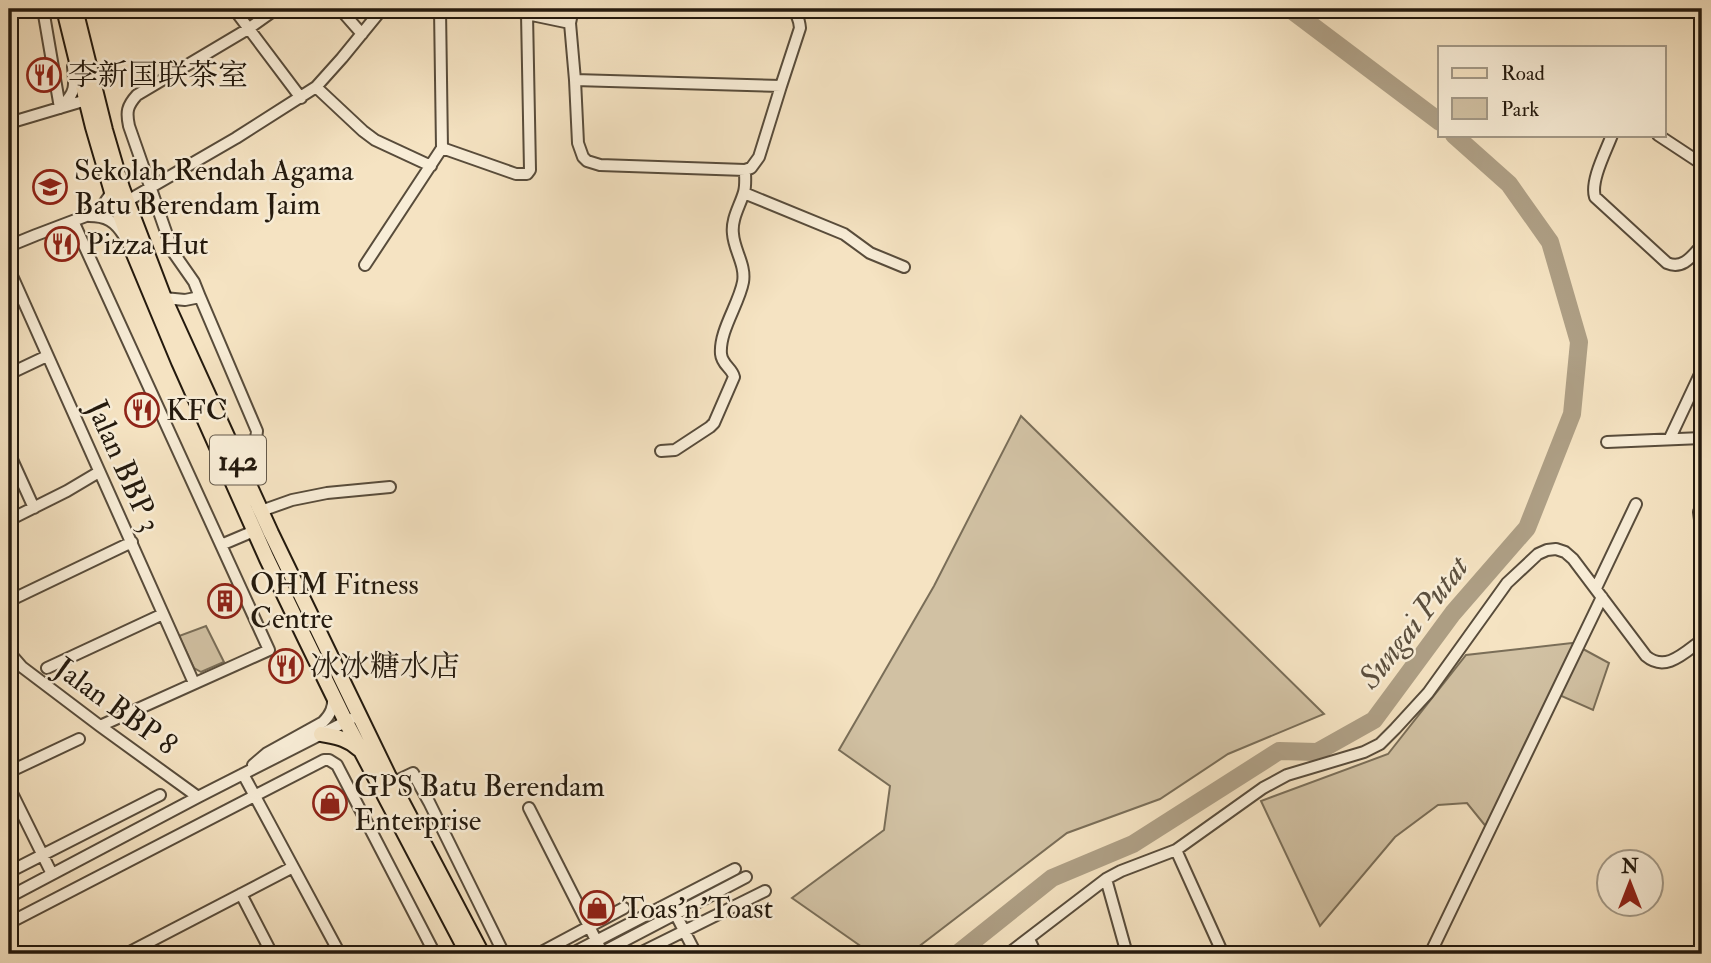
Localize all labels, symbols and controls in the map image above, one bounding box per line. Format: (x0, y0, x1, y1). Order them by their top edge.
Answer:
legend (1438, 46, 1666, 136)
restaurant icon: 李新国联茶室 (25, 56, 63, 94)
place label: 李新国联茶室 (68, 57, 248, 94)
text: Road (1501, 60, 1546, 87)
text: Park (1501, 96, 1539, 123)
place label: Sekolah Rendah Agama Batu Berendam Jaim (74, 152, 354, 223)
school or university icon: Sekolah Rendah Agama Batu Berendam Jaim (31, 168, 69, 206)
restaurant icon: Pizza Hut (43, 225, 81, 263)
place label: Pizza Hut (86, 226, 209, 263)
restaurant icon: KFC (123, 391, 161, 429)
place label: KFC (166, 392, 228, 429)
street label: Jalan BBP 3 (78, 394, 169, 538)
road number: 142 (210, 435, 266, 484)
water label: Sungai Putat (1349, 547, 1479, 698)
place label: OHM Fitness Centre (250, 566, 419, 637)
building icon: OHM Fitness Centre (206, 582, 244, 620)
restaurant icon: 冰冰糖水店 (267, 647, 305, 685)
place label: 冰冰糖水店 (310, 648, 460, 685)
street label: Jalan BBP 8 (46, 649, 184, 763)
place label: GPS Batu Berendam Enterprise (354, 768, 605, 839)
shop icon: GPS Batu Berendam Enterprise (311, 784, 349, 822)
north arrow (1596, 848, 1666, 918)
text: N (1620, 855, 1639, 879)
shop icon: Toas'n'Toast (578, 889, 616, 927)
place label: Toas'n'Toast (622, 890, 774, 927)

